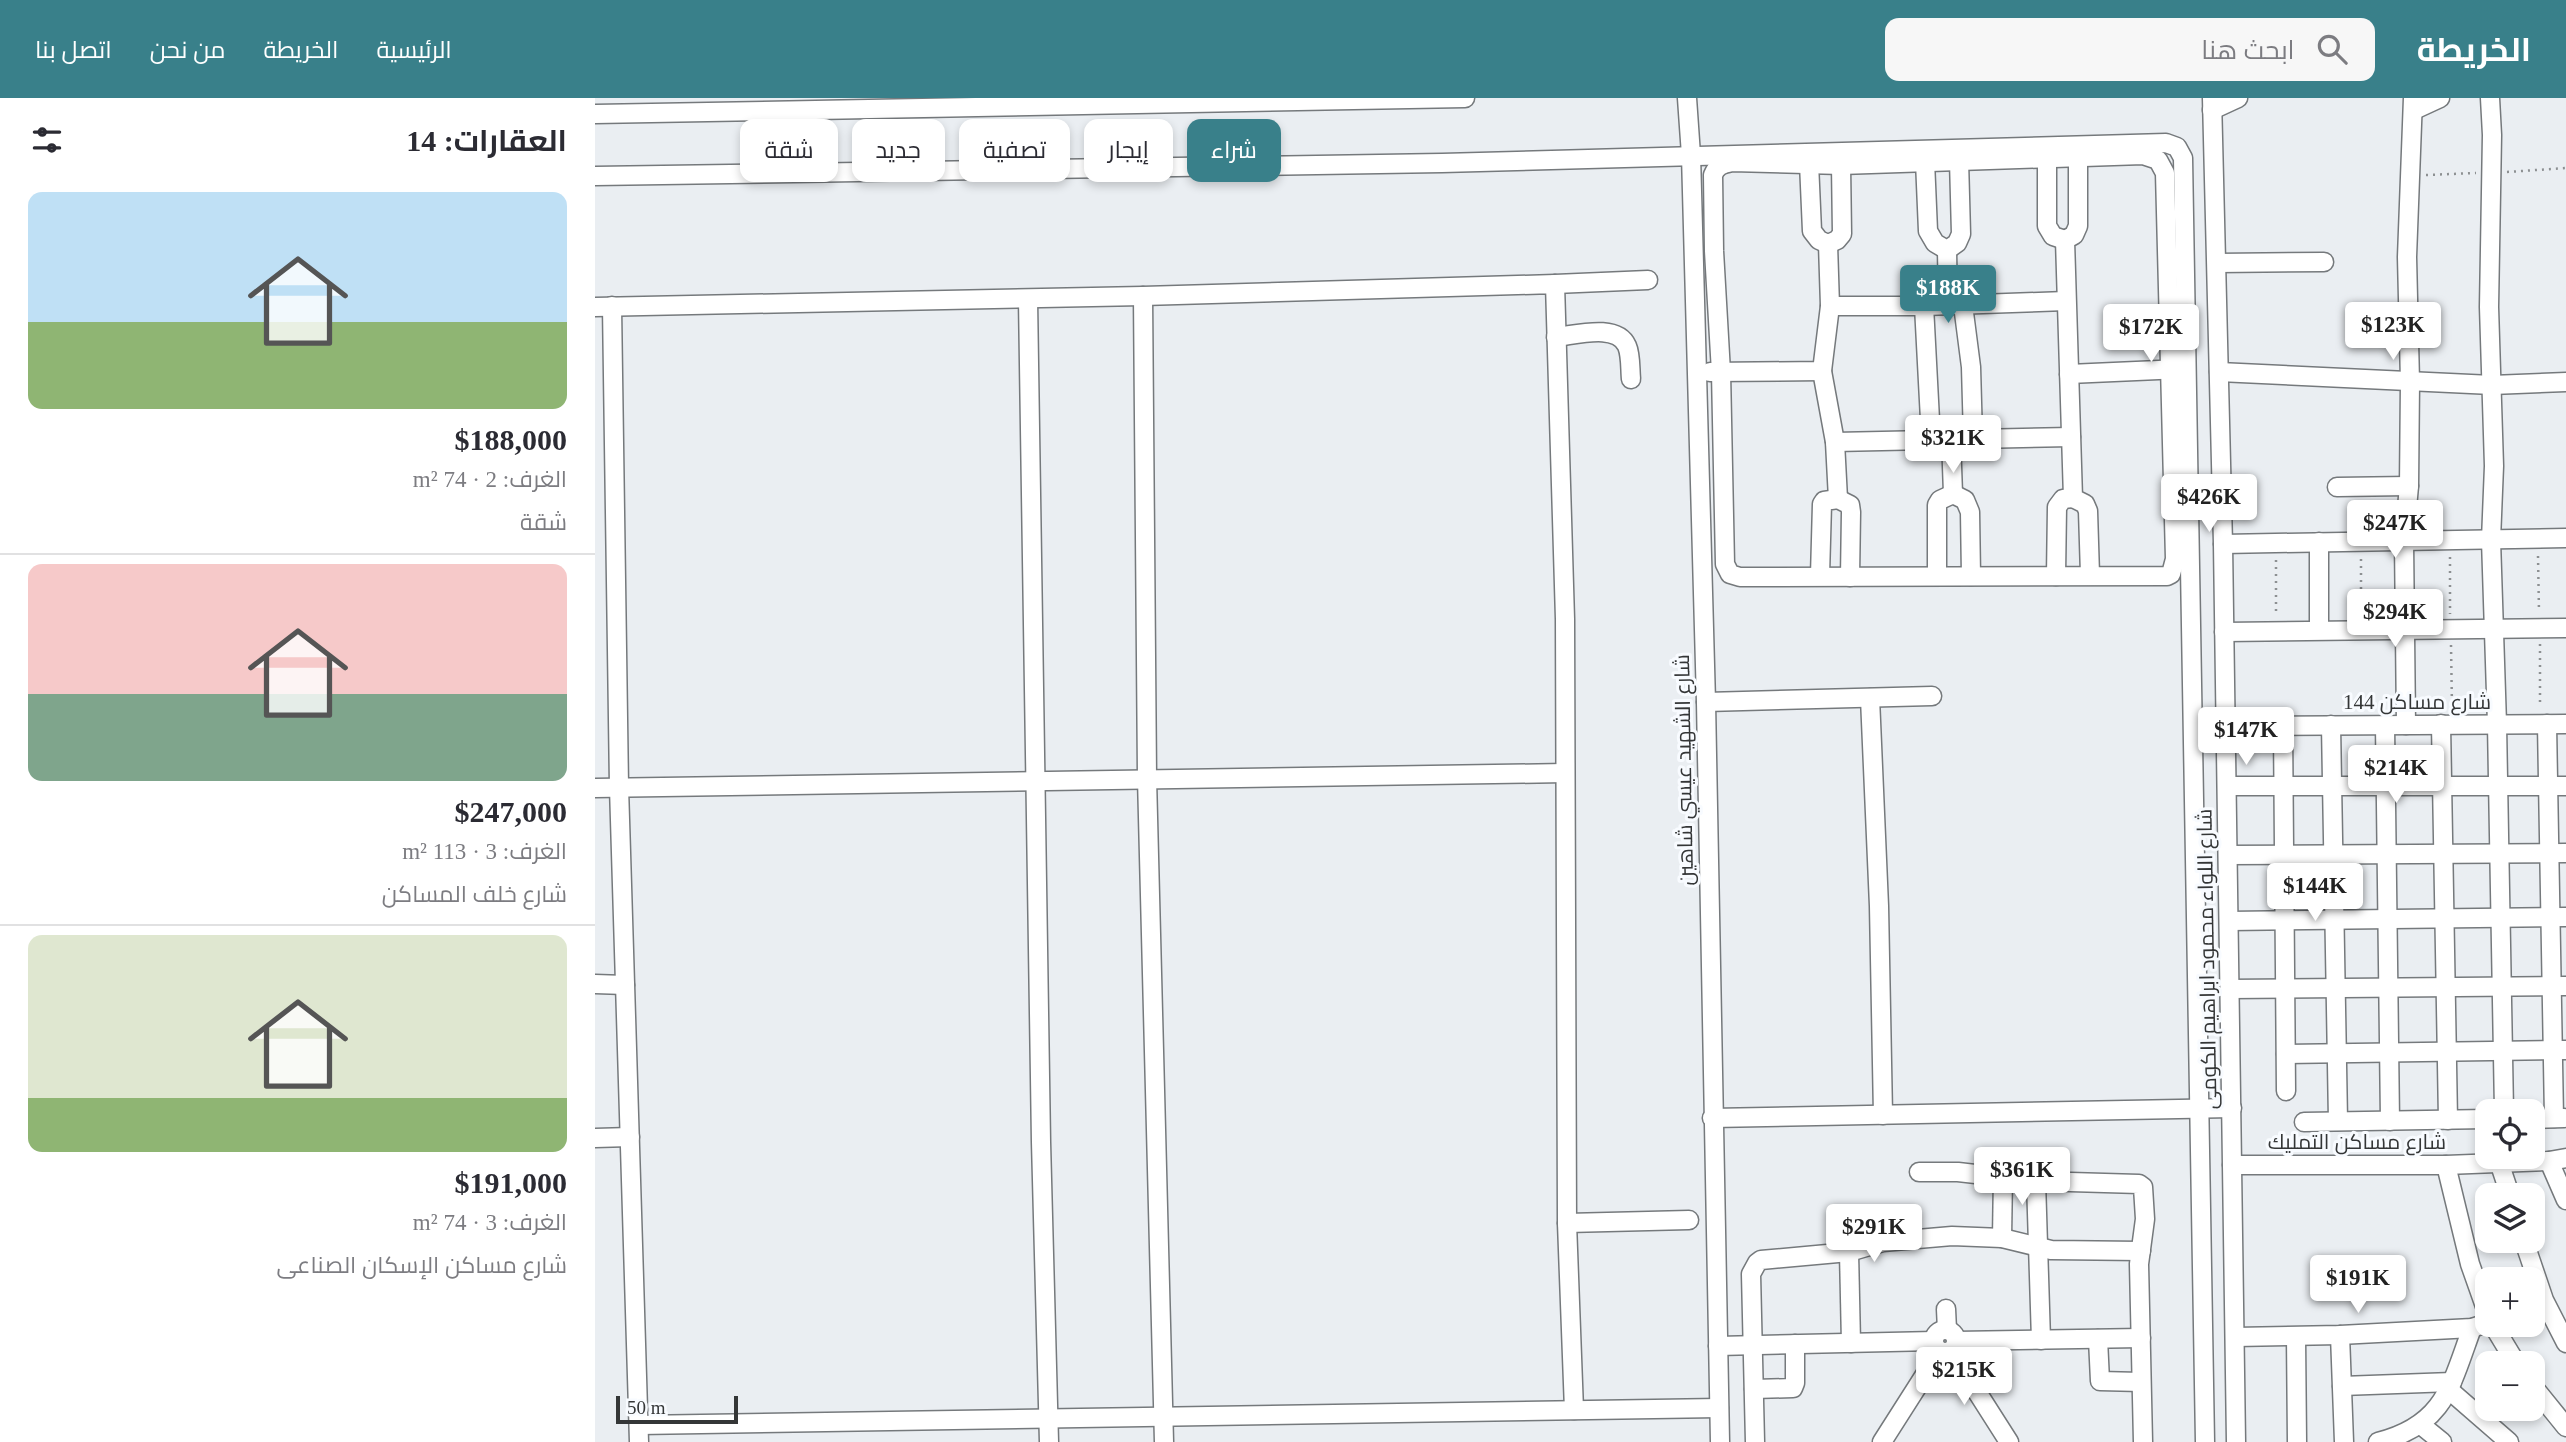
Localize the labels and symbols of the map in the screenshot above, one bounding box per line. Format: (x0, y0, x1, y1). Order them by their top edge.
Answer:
pin: $188K (1899, 266, 1997, 325)
pin: $123K (2344, 302, 2442, 362)
pin: $172K (2102, 304, 2200, 364)
pin: $321K (1904, 416, 2002, 475)
pin: $426K (2160, 474, 2258, 534)
pin: $247K (2346, 500, 2444, 560)
pin: $294K (2346, 589, 2444, 649)
street label: شارع الشهيد عيسي شاهين (1670, 654, 1701, 886)
street label: شارع مساكن 144 (2343, 690, 2491, 716)
pin: $147K (2197, 708, 2295, 767)
pin: $214K (2347, 746, 2445, 805)
street label: شارع اللواء محمود ابراهيم الكومى (2192, 808, 2224, 1110)
pin: $144K (2266, 864, 2364, 923)
street label: شارع مساكن التمليك (2268, 1130, 2446, 1156)
pin: $361K (1973, 1148, 2071, 1207)
pin: $291K (1825, 1204, 1923, 1264)
pin: $191K (2309, 1256, 2407, 1315)
pin: $215K (1915, 1348, 2013, 1407)
scale bar (616, 1393, 739, 1425)

